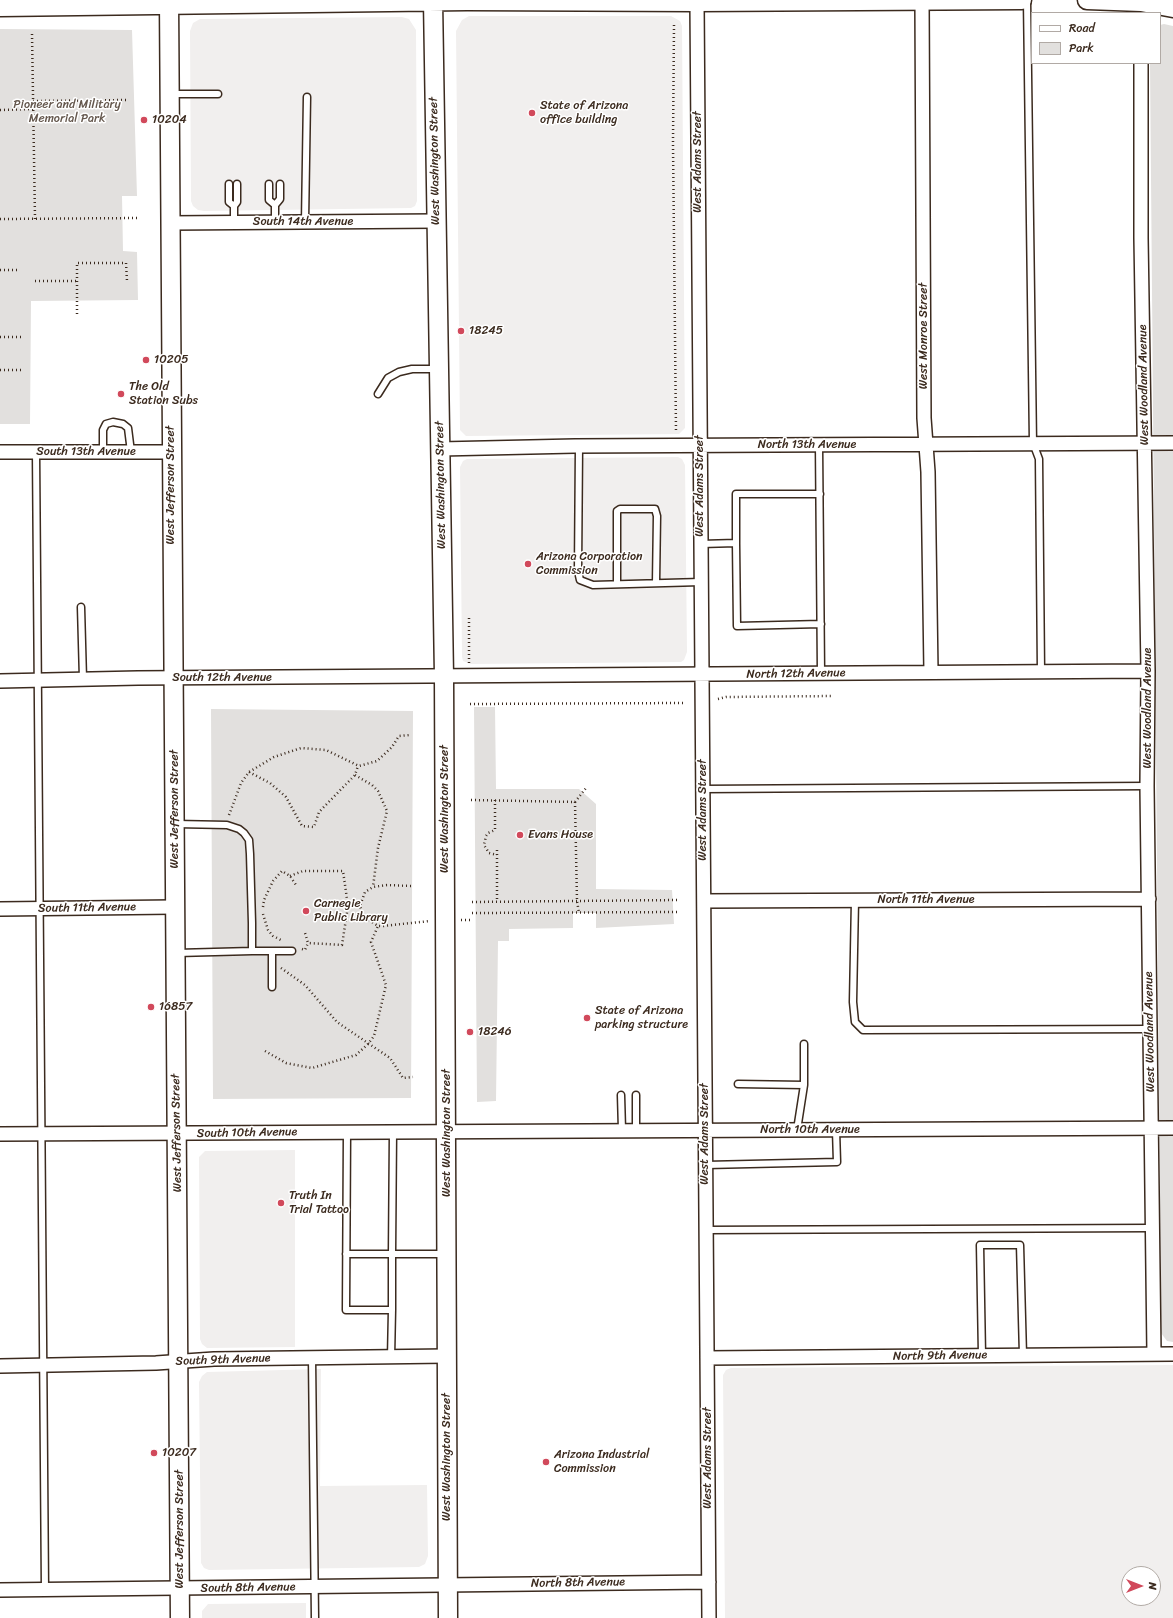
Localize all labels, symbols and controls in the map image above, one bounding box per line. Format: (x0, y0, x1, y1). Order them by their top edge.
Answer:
legend (1031, 12, 1161, 64)
text: Road (1069, 17, 1095, 39)
text: Park (1069, 37, 1094, 59)
street label: West Washington Street (427, 97, 443, 225)
park label: Pioneer and Military Memorial Park (13, 98, 121, 126)
place label: State of Arizona office building (540, 99, 628, 127)
marker: State of Arizona office building (527, 108, 537, 118)
street label: West Adams Street (691, 111, 705, 213)
place label: 10204 (152, 113, 187, 127)
marker: 10204 (139, 115, 149, 125)
street label: South 14th Avenue (253, 215, 353, 229)
street label: West Monroe Street (917, 283, 931, 389)
place label: 18245 (469, 324, 503, 338)
street label: West Woodland Avenue (1136, 324, 1152, 446)
marker: 18245 (456, 326, 466, 336)
place label: 10205 (154, 353, 189, 367)
marker: 10205 (141, 355, 151, 365)
place label: The Old Station Subs (129, 380, 198, 408)
marker: The Old Station Subs (116, 389, 126, 399)
street label: West Washington Street (433, 421, 449, 549)
street label: West Jefferson Street (164, 426, 178, 544)
street label: West Adams Street (693, 435, 707, 537)
street label: North 13th Avenue (758, 438, 856, 452)
street label: South 13th Avenue (36, 445, 136, 459)
place label: Arizona Corporation Commission (536, 550, 643, 578)
marker: Arizona Corporation Commission (523, 559, 533, 569)
street label: West Woodland Avenue (1141, 648, 1155, 768)
street label: North 12th Avenue (746, 666, 846, 682)
street label: South 12th Avenue (172, 671, 272, 685)
street label: West Washington Street (438, 745, 452, 873)
street label: West Jefferson Street (168, 750, 182, 868)
street label: West Adams Street (696, 759, 710, 861)
place label: Evans House (528, 828, 593, 842)
marker: Evans House (515, 830, 525, 840)
street label: North 11th Avenue (877, 893, 975, 907)
place label: Carnegie Public Library (314, 897, 388, 925)
street label: South 11th Avenue (38, 900, 136, 916)
marker: Carnegie Public Library (301, 906, 311, 916)
street label: West Woodland Avenue (1142, 971, 1158, 1093)
place label: 16857 (159, 1000, 192, 1014)
marker: 16857 (146, 1002, 156, 1012)
place label: State of Arizona parking structure (595, 1004, 688, 1032)
marker: State of Arizona parking structure (582, 1013, 592, 1023)
place label: 18246 (478, 1025, 512, 1039)
marker: 18246 (465, 1027, 475, 1037)
street label: West Washington Street (440, 1069, 454, 1197)
street label: West Jefferson Street (169, 1073, 185, 1193)
street label: West Adams Street (698, 1083, 712, 1185)
street label: North 10th Avenue (760, 1123, 860, 1137)
street label: South 10th Avenue (197, 1125, 297, 1141)
place label: Truth In Trial Tattoo (289, 1189, 349, 1217)
marker: Truth In Trial Tattoo (276, 1198, 286, 1208)
street label: North 9th Avenue (893, 1348, 987, 1364)
street label: South 9th Avenue (175, 1351, 271, 1369)
street label: West Washington Street (440, 1393, 454, 1521)
street label: West Adams Street (701, 1407, 715, 1509)
place label: 10207 (162, 1446, 196, 1460)
marker: 10207 (149, 1448, 159, 1458)
place label: Arizona Industrial Commission (554, 1448, 649, 1476)
marker: Arizona Industrial Commission (541, 1457, 551, 1467)
street label: West Jefferson Street (173, 1470, 187, 1588)
north arrow (1121, 1566, 1161, 1606)
street label: North 8th Avenue (531, 1575, 625, 1591)
street label: South 8th Avenue (200, 1580, 296, 1596)
text: N (1143, 1582, 1162, 1590)

